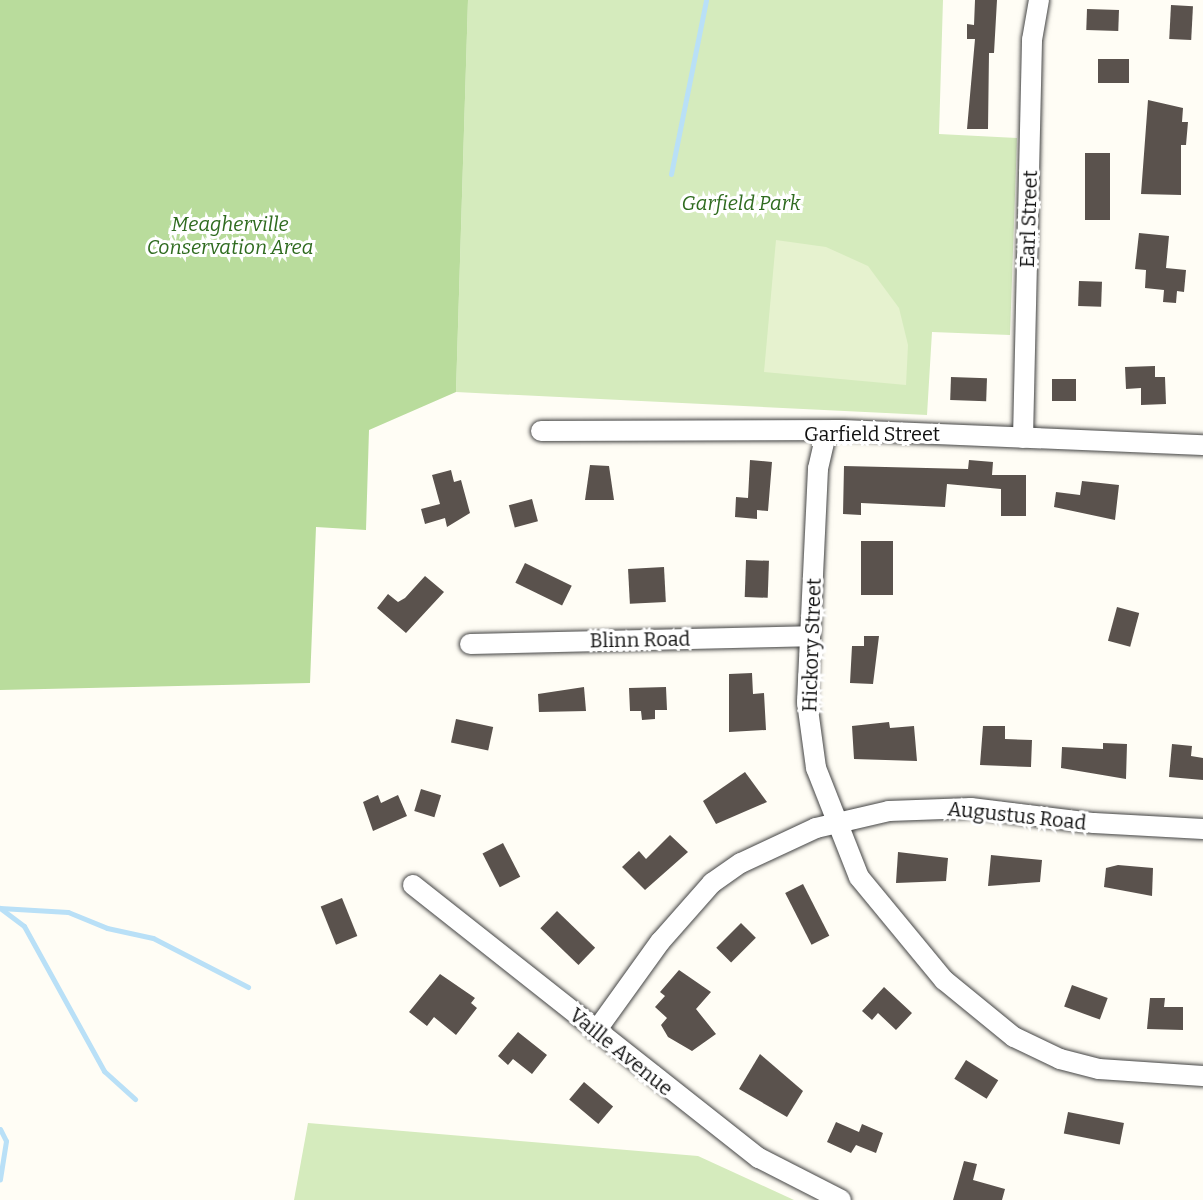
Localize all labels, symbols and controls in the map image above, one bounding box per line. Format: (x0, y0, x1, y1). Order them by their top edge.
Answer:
street label: Earl Street (1015, 170, 1043, 268)
park label: Garfield Park (682, 191, 800, 215)
park label: Meagherville Conservation Area (147, 212, 313, 259)
street label: Garfield Street (804, 422, 940, 446)
street label: Hickory Street (798, 578, 826, 712)
street label: Blinn Road (589, 627, 691, 653)
street label: Augustus Road (946, 797, 1088, 835)
street label: Vaille Avenue (565, 1003, 677, 1101)

